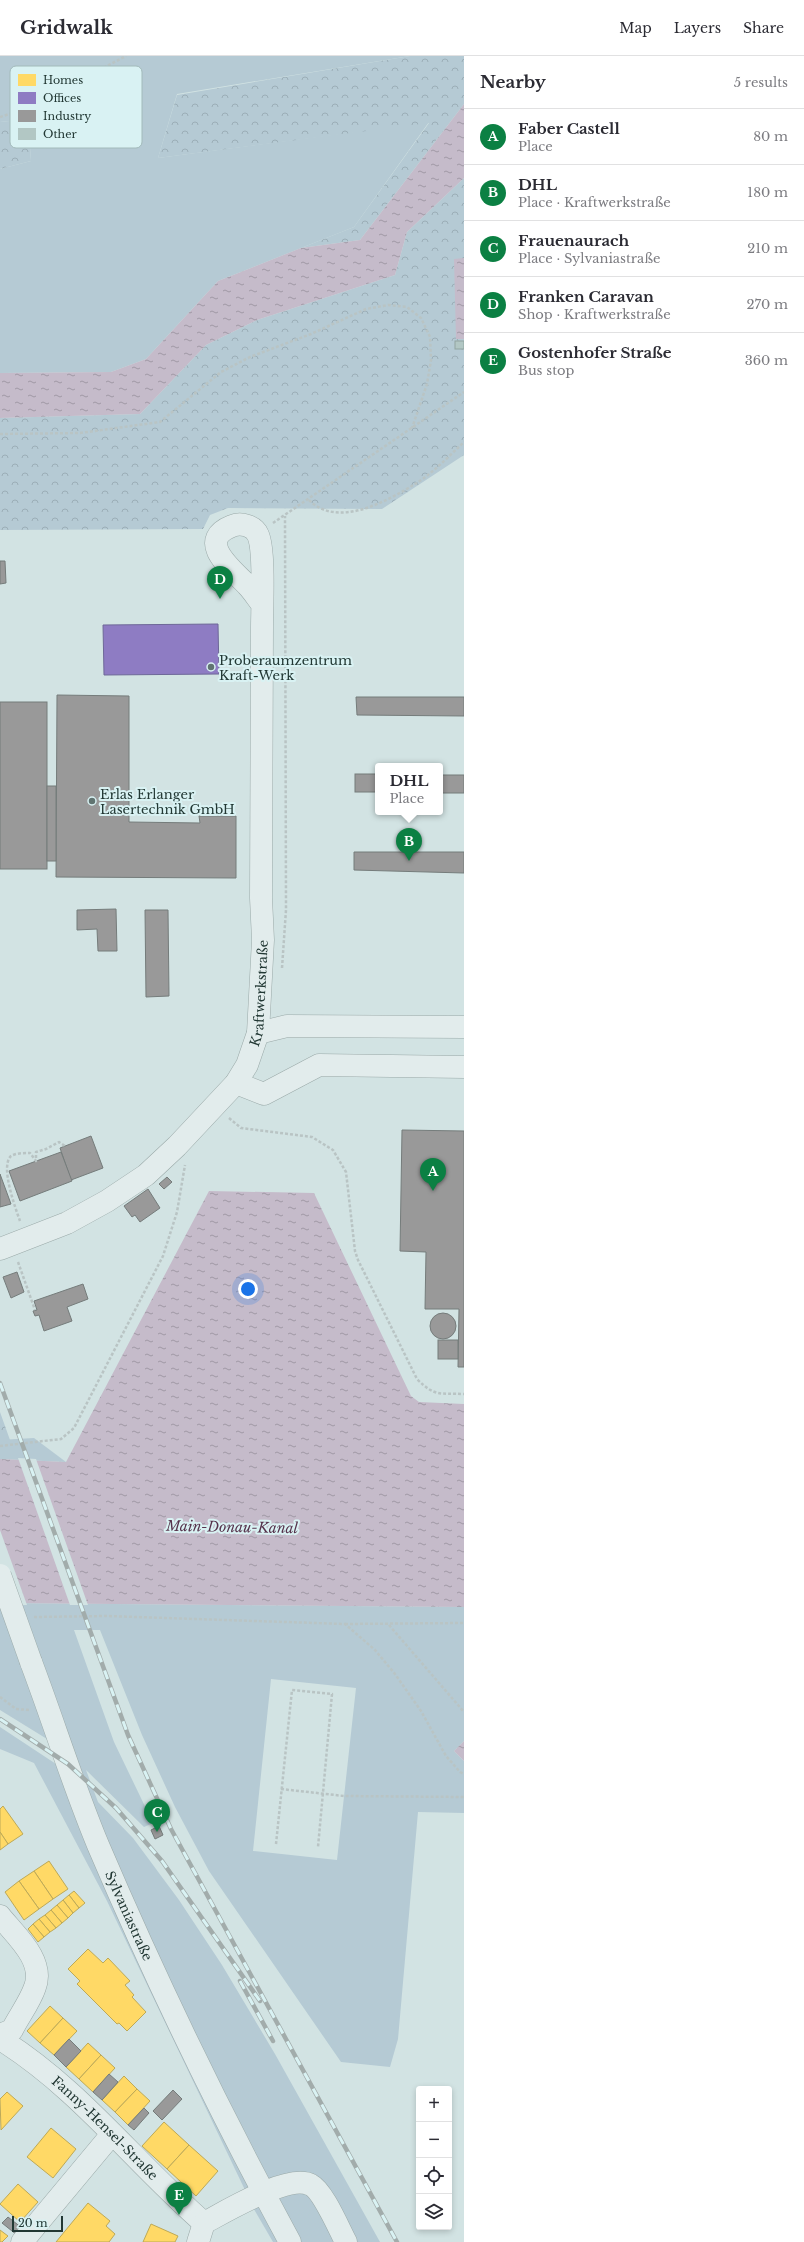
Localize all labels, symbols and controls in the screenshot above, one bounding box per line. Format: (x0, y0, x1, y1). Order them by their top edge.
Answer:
text: Gridwalk (20, 16, 113, 39)
text: Map (619, 19, 652, 37)
text: Layers (674, 19, 721, 37)
text: Share (743, 19, 784, 37)
legend (10, 66, 142, 148)
text: Nearby (480, 72, 546, 93)
text: Homes (43, 73, 83, 87)
text: 5 results (734, 74, 788, 91)
text: Offices (43, 91, 81, 105)
text: Industry (43, 109, 91, 123)
text: Faber Castell (518, 119, 620, 138)
text: Other (43, 127, 77, 141)
text: A (488, 128, 498, 145)
text: 80 m (753, 128, 788, 145)
text: Place (518, 138, 553, 155)
text: DHL (518, 175, 557, 194)
text: B (488, 184, 498, 201)
text: 180 m (747, 184, 788, 201)
text: Place · Kraftwerkstraße (518, 194, 671, 211)
text: Frauenaurach (518, 231, 629, 250)
text: C (488, 240, 498, 257)
text: 210 m (747, 240, 788, 257)
text: Place · Sylvaniastraße (518, 250, 661, 267)
text: Franken Caravan (518, 287, 654, 306)
text: D (487, 296, 499, 313)
text: 270 m (747, 296, 788, 313)
text: Shop · Kraftwerkstraße (518, 306, 671, 323)
text: Gostenhofer Straße (518, 343, 672, 362)
text: E (488, 352, 498, 369)
text: 360 m (745, 352, 788, 369)
text: Bus stop (518, 362, 574, 379)
pin: D (207, 566, 233, 599)
place label: Proberaumzentrum Kraft-Werk (219, 652, 352, 684)
marker: Proberaumzentrum Kraft-Werk (206, 662, 216, 672)
popup (375, 763, 443, 815)
text: DHL (389, 771, 429, 790)
place label: Erlas Erlanger Lasertechnik GmbH (100, 786, 235, 818)
text: Place (389, 790, 424, 807)
marker: Erlas Erlanger Lasertechnik GmbH (87, 796, 97, 806)
pin: B (396, 828, 422, 861)
street label: Kraftwerkstraße (246, 939, 272, 1049)
pin: A (420, 1158, 446, 1191)
your location (238, 1279, 258, 1299)
water label: Main-Donau-Kanal (165, 1517, 299, 1537)
pin: C (144, 1799, 170, 1832)
street label: Sylvaniastraße (102, 1868, 157, 1963)
street label: Fanny-Hensel-Straße (48, 2072, 162, 2183)
map controls (416, 2086, 452, 2230)
button: + (416, 2086, 452, 2122)
button: − (416, 2122, 452, 2158)
button: locate (416, 2158, 452, 2194)
pin: E (166, 2182, 192, 2215)
button: layers (416, 2194, 452, 2230)
scale bar (12, 2214, 63, 2233)
text: 20 m (18, 2216, 48, 2230)

